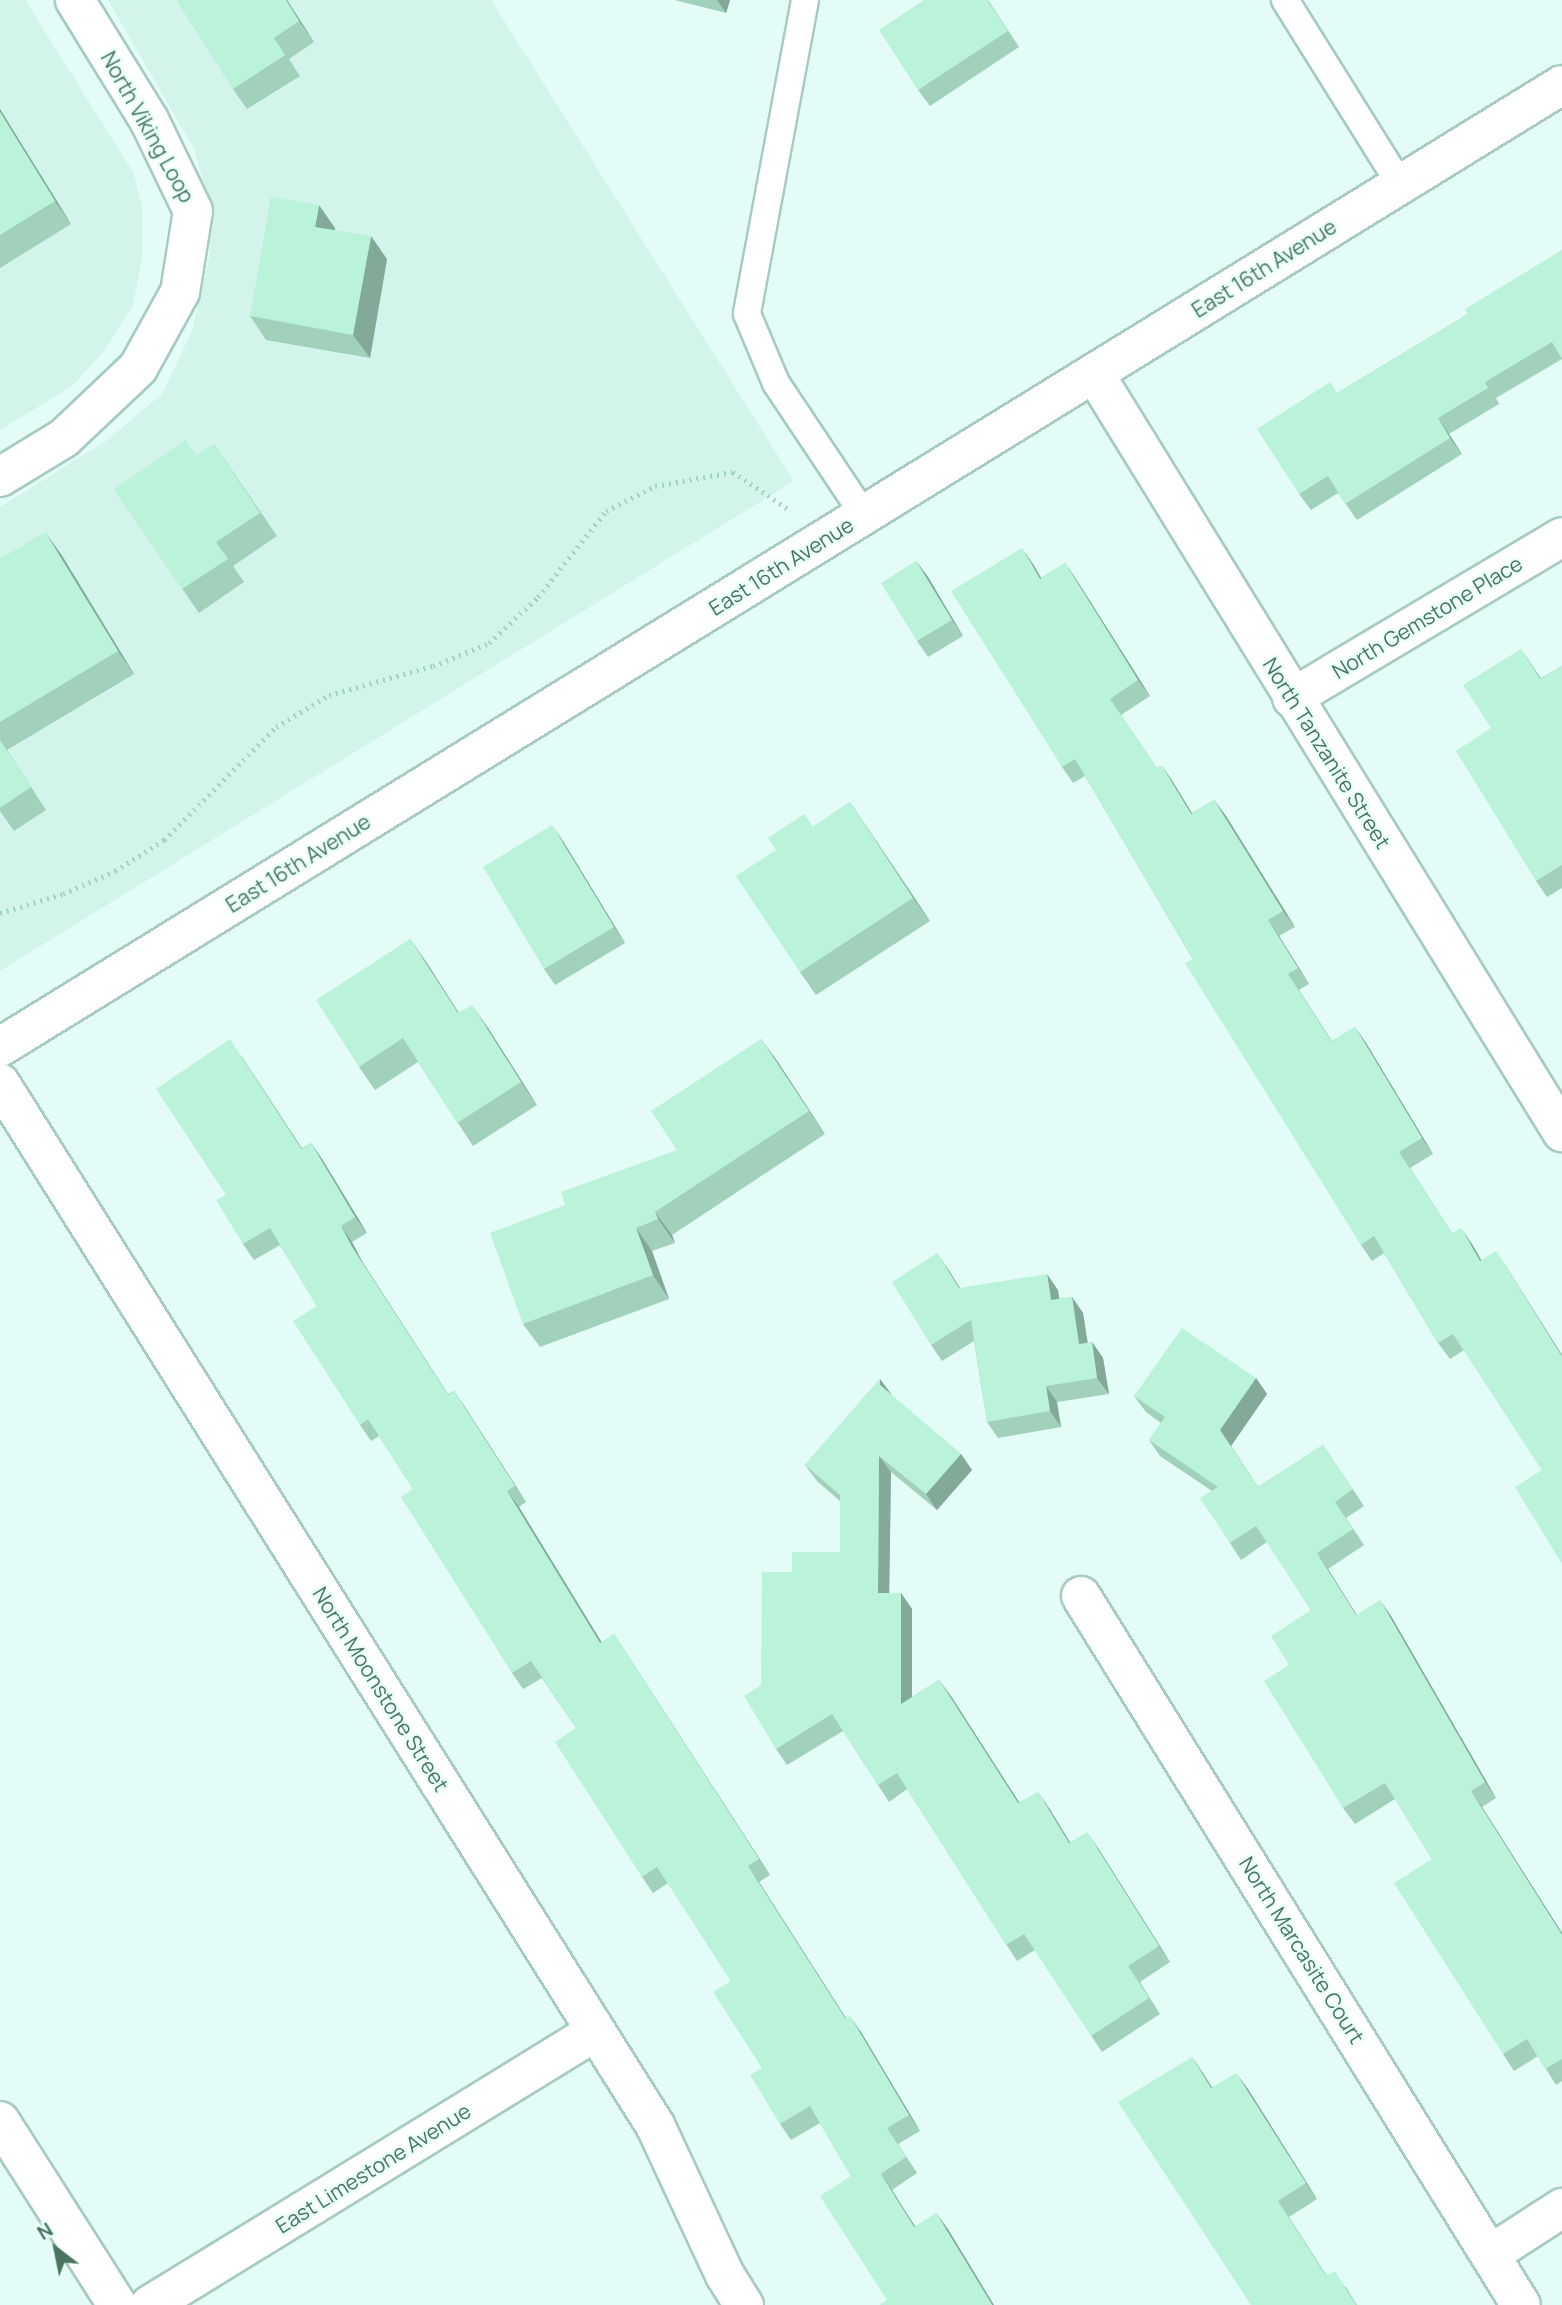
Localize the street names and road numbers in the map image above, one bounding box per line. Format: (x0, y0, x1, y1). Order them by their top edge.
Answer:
street label: North Viking Loop (96, 47, 200, 207)
street label: East 16th Avenue (1187, 213, 1341, 323)
street label: East 16th Avenue (704, 511, 858, 621)
street label: North Gemstone Place (1327, 550, 1527, 684)
street label: North Tanzanite Street (1258, 653, 1396, 853)
street label: East 16th Avenue (221, 808, 375, 918)
street label: North Moonstone Street (308, 1582, 454, 1796)
street label: North Marcasite Court (1234, 1852, 1370, 2048)
street label: East Limestone Avenue (271, 2098, 475, 2238)

